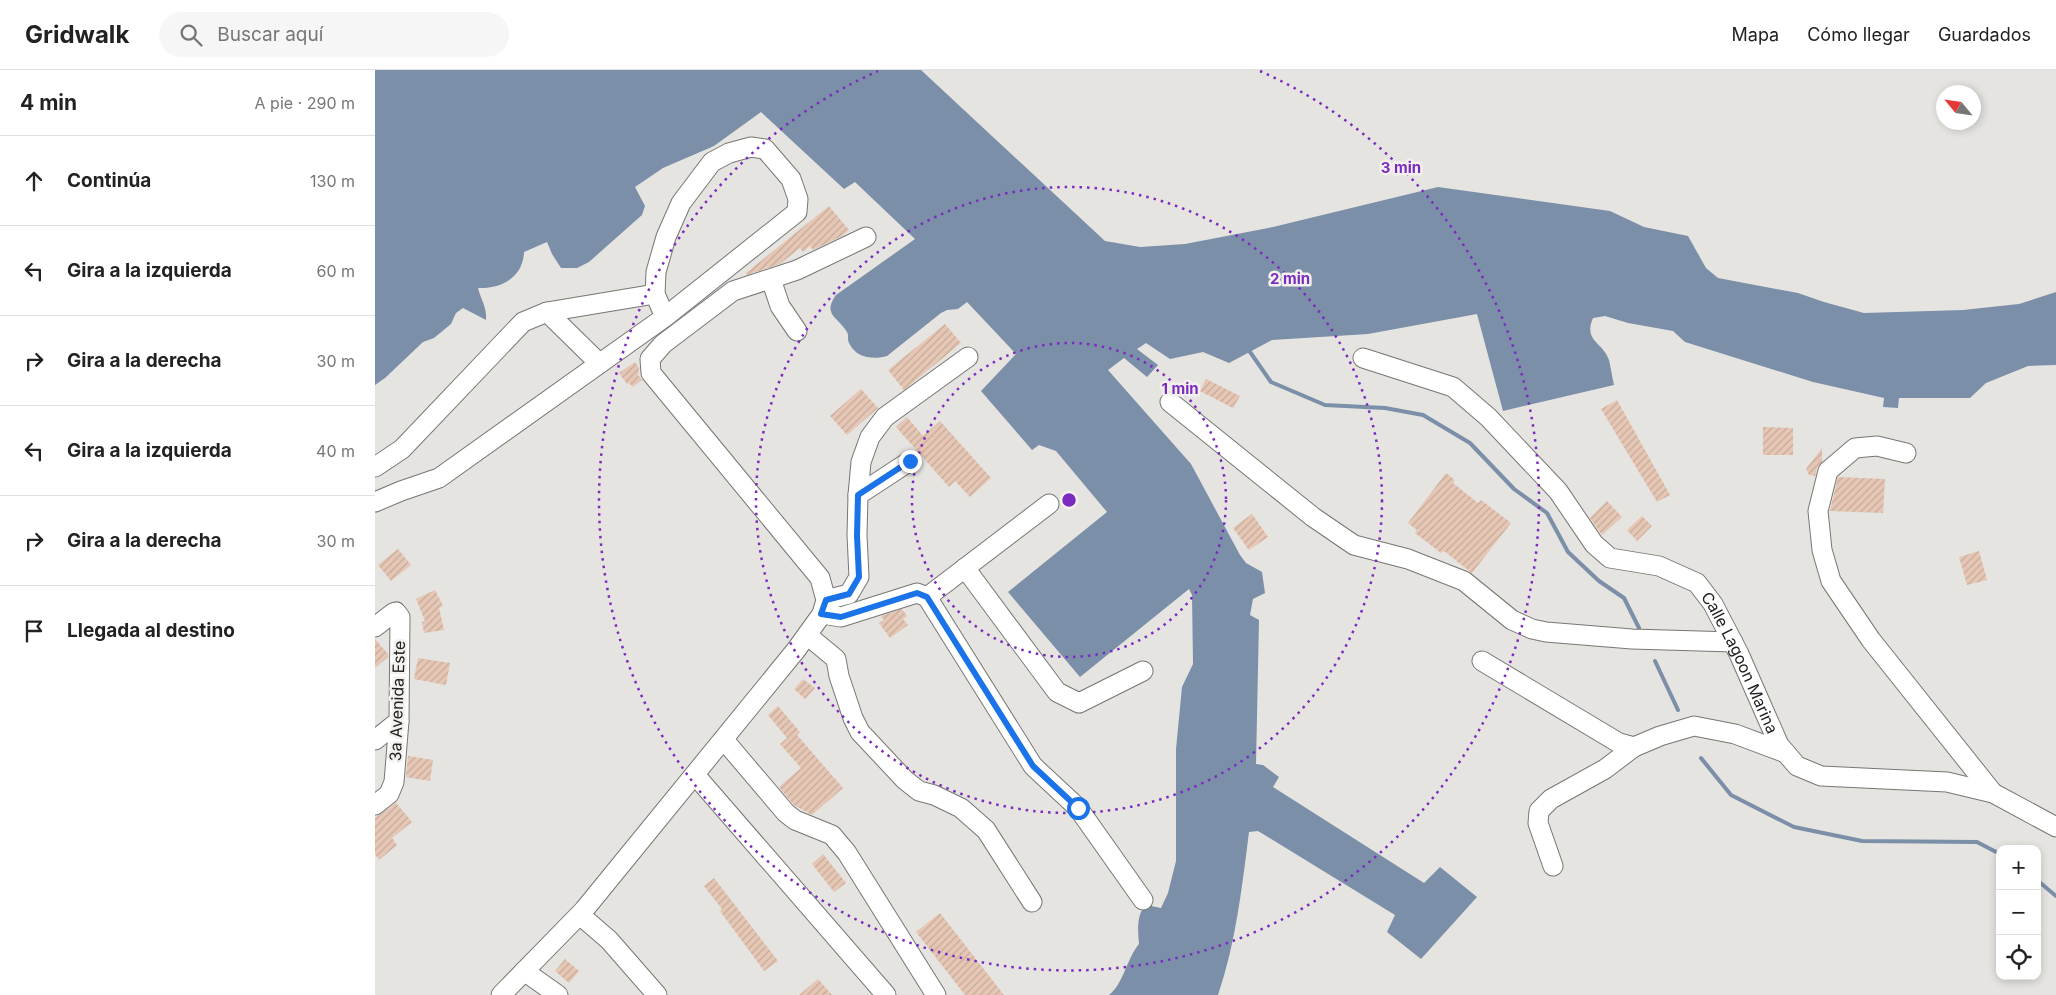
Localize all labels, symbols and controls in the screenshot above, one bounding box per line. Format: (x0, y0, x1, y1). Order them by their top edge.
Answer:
search box (159, 12, 509, 57)
text: Gridwalk (25, 20, 129, 49)
icon: search (177, 21, 205, 49)
text: Buscar aquí (217, 23, 323, 46)
text: Mapa (1732, 24, 1779, 45)
text: Cómo llegar (1807, 24, 1910, 45)
text: Guardados (1938, 24, 2031, 45)
north arrow (1936, 85, 1981, 130)
text: 4 min (20, 90, 77, 115)
text: A pie · 290 m (255, 93, 355, 113)
text: 3 min (1381, 158, 1421, 177)
icon: ahead (20, 167, 48, 195)
text: Continúa (67, 169, 151, 192)
text: 130 m (310, 171, 355, 191)
icon: left (20, 257, 48, 285)
text: Gira a la izquierda (67, 259, 232, 282)
text: 60 m (316, 261, 355, 281)
text: 2 min (1270, 269, 1310, 288)
icon: right (20, 347, 48, 375)
text: Gira a la derecha (67, 349, 222, 372)
text: 30 m (317, 351, 355, 371)
text: 1 min (1161, 379, 1199, 398)
icon: left (20, 437, 48, 465)
text: Gira a la izquierda (67, 439, 232, 462)
text: 40 m (316, 441, 355, 461)
route end (899, 450, 922, 473)
centre of rings (1060, 491, 1078, 509)
icon: right (20, 527, 48, 555)
text: Gira a la derecha (67, 529, 222, 552)
text: 30 m (317, 531, 355, 551)
street label: Calle Lagoon Marina (1697, 587, 1783, 737)
icon: arrive (20, 617, 48, 645)
text: Llegada al destino (67, 619, 235, 642)
street label: 3a Avenida Este (385, 640, 409, 762)
route start (1067, 797, 1090, 820)
map controls (1996, 845, 2041, 980)
button: + (1996, 845, 2041, 890)
button: − (1996, 890, 2041, 935)
button: locate (1996, 935, 2041, 980)

